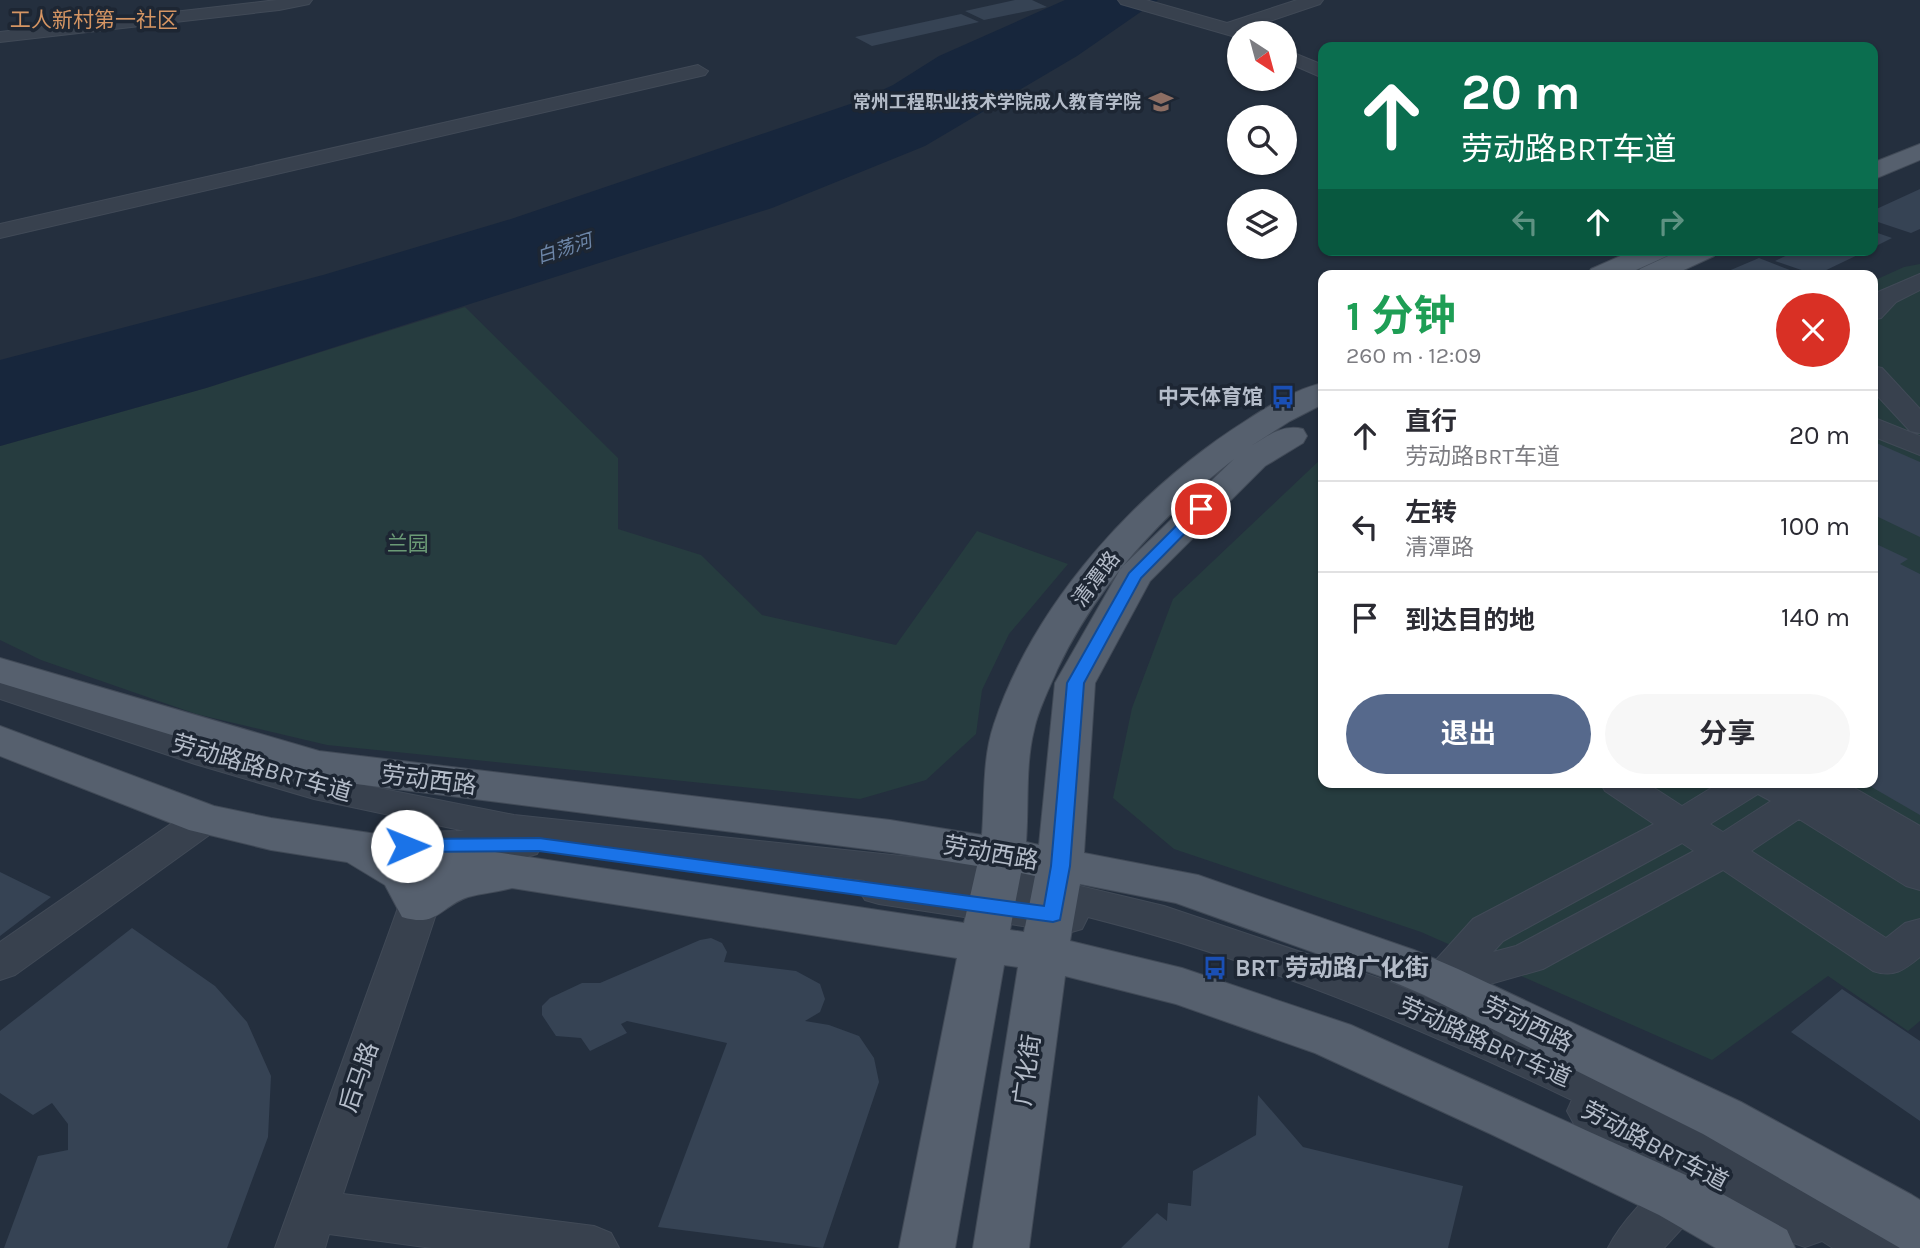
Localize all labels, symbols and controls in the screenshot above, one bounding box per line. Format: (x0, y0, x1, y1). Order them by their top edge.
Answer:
district label: 工人新村第一社区 (10, 8, 178, 32)
north arrow (1227, 21, 1297, 91)
map controls (1227, 21, 1297, 259)
text: 20 m (1461, 64, 1581, 121)
icon: ahead (1346, 70, 1437, 161)
school or university icon: 常州工程职业技术学院成人教育学院 (1147, 88, 1175, 116)
place label: 常州工程职业技术学院成人教育学院 (853, 91, 1141, 113)
button: search (1227, 105, 1297, 175)
text: 劳动路BRT车道 (1461, 131, 1677, 168)
button: layers (1227, 189, 1297, 259)
icon: left (1506, 203, 1544, 241)
icon: ahead (1579, 203, 1617, 241)
icon: right (1652, 203, 1690, 241)
water label: 白荡河 (534, 228, 599, 268)
text: 1 分钟 (1346, 291, 1456, 341)
button: close (1776, 293, 1850, 367)
text: 260 m · 12:09 (1346, 342, 1481, 369)
bus stop icon: 中天体育馆 (1269, 383, 1297, 411)
place label: 中天体育馆 (1158, 385, 1263, 409)
text: 直行 (1405, 406, 1457, 437)
icon: ahead (1346, 417, 1384, 455)
text: 20 m (1789, 420, 1850, 451)
text: 劳动路BRT车道 (1405, 443, 1560, 470)
pin (1171, 479, 1231, 539)
icon: arrive (1182, 490, 1220, 528)
text: 左转 (1405, 497, 1457, 528)
icon: left (1346, 508, 1384, 546)
text: 100 m (1780, 511, 1850, 542)
park label: 兰园 (387, 532, 429, 556)
text: 清潭路 (1405, 534, 1474, 561)
street label: 清潭路 (1067, 547, 1125, 611)
icon: arrive (1346, 599, 1384, 637)
text: 140 m (1781, 602, 1850, 633)
text: 到达目的地 (1405, 605, 1535, 636)
button: 退出 (1346, 694, 1591, 774)
button: 分享 (1605, 694, 1850, 774)
street label: 劳动路路BRT车道 (169, 729, 355, 807)
street label: 劳动西路 (380, 760, 478, 800)
position arrow (370, 809, 444, 883)
street label: 劳动西路 (941, 831, 1041, 875)
bus stop icon: BRT 劳动路广化街 (1201, 954, 1229, 982)
place label: BRT 劳动路广化街 (1235, 954, 1429, 982)
street label: 劳动西路 (1479, 990, 1577, 1058)
street label: 劳动路路BRT车道 (1395, 991, 1575, 1093)
street label: 广化街 (1008, 1032, 1046, 1108)
street label: 后马路 (334, 1038, 384, 1116)
street label: 劳动路BRT车道 (1577, 1096, 1733, 1196)

